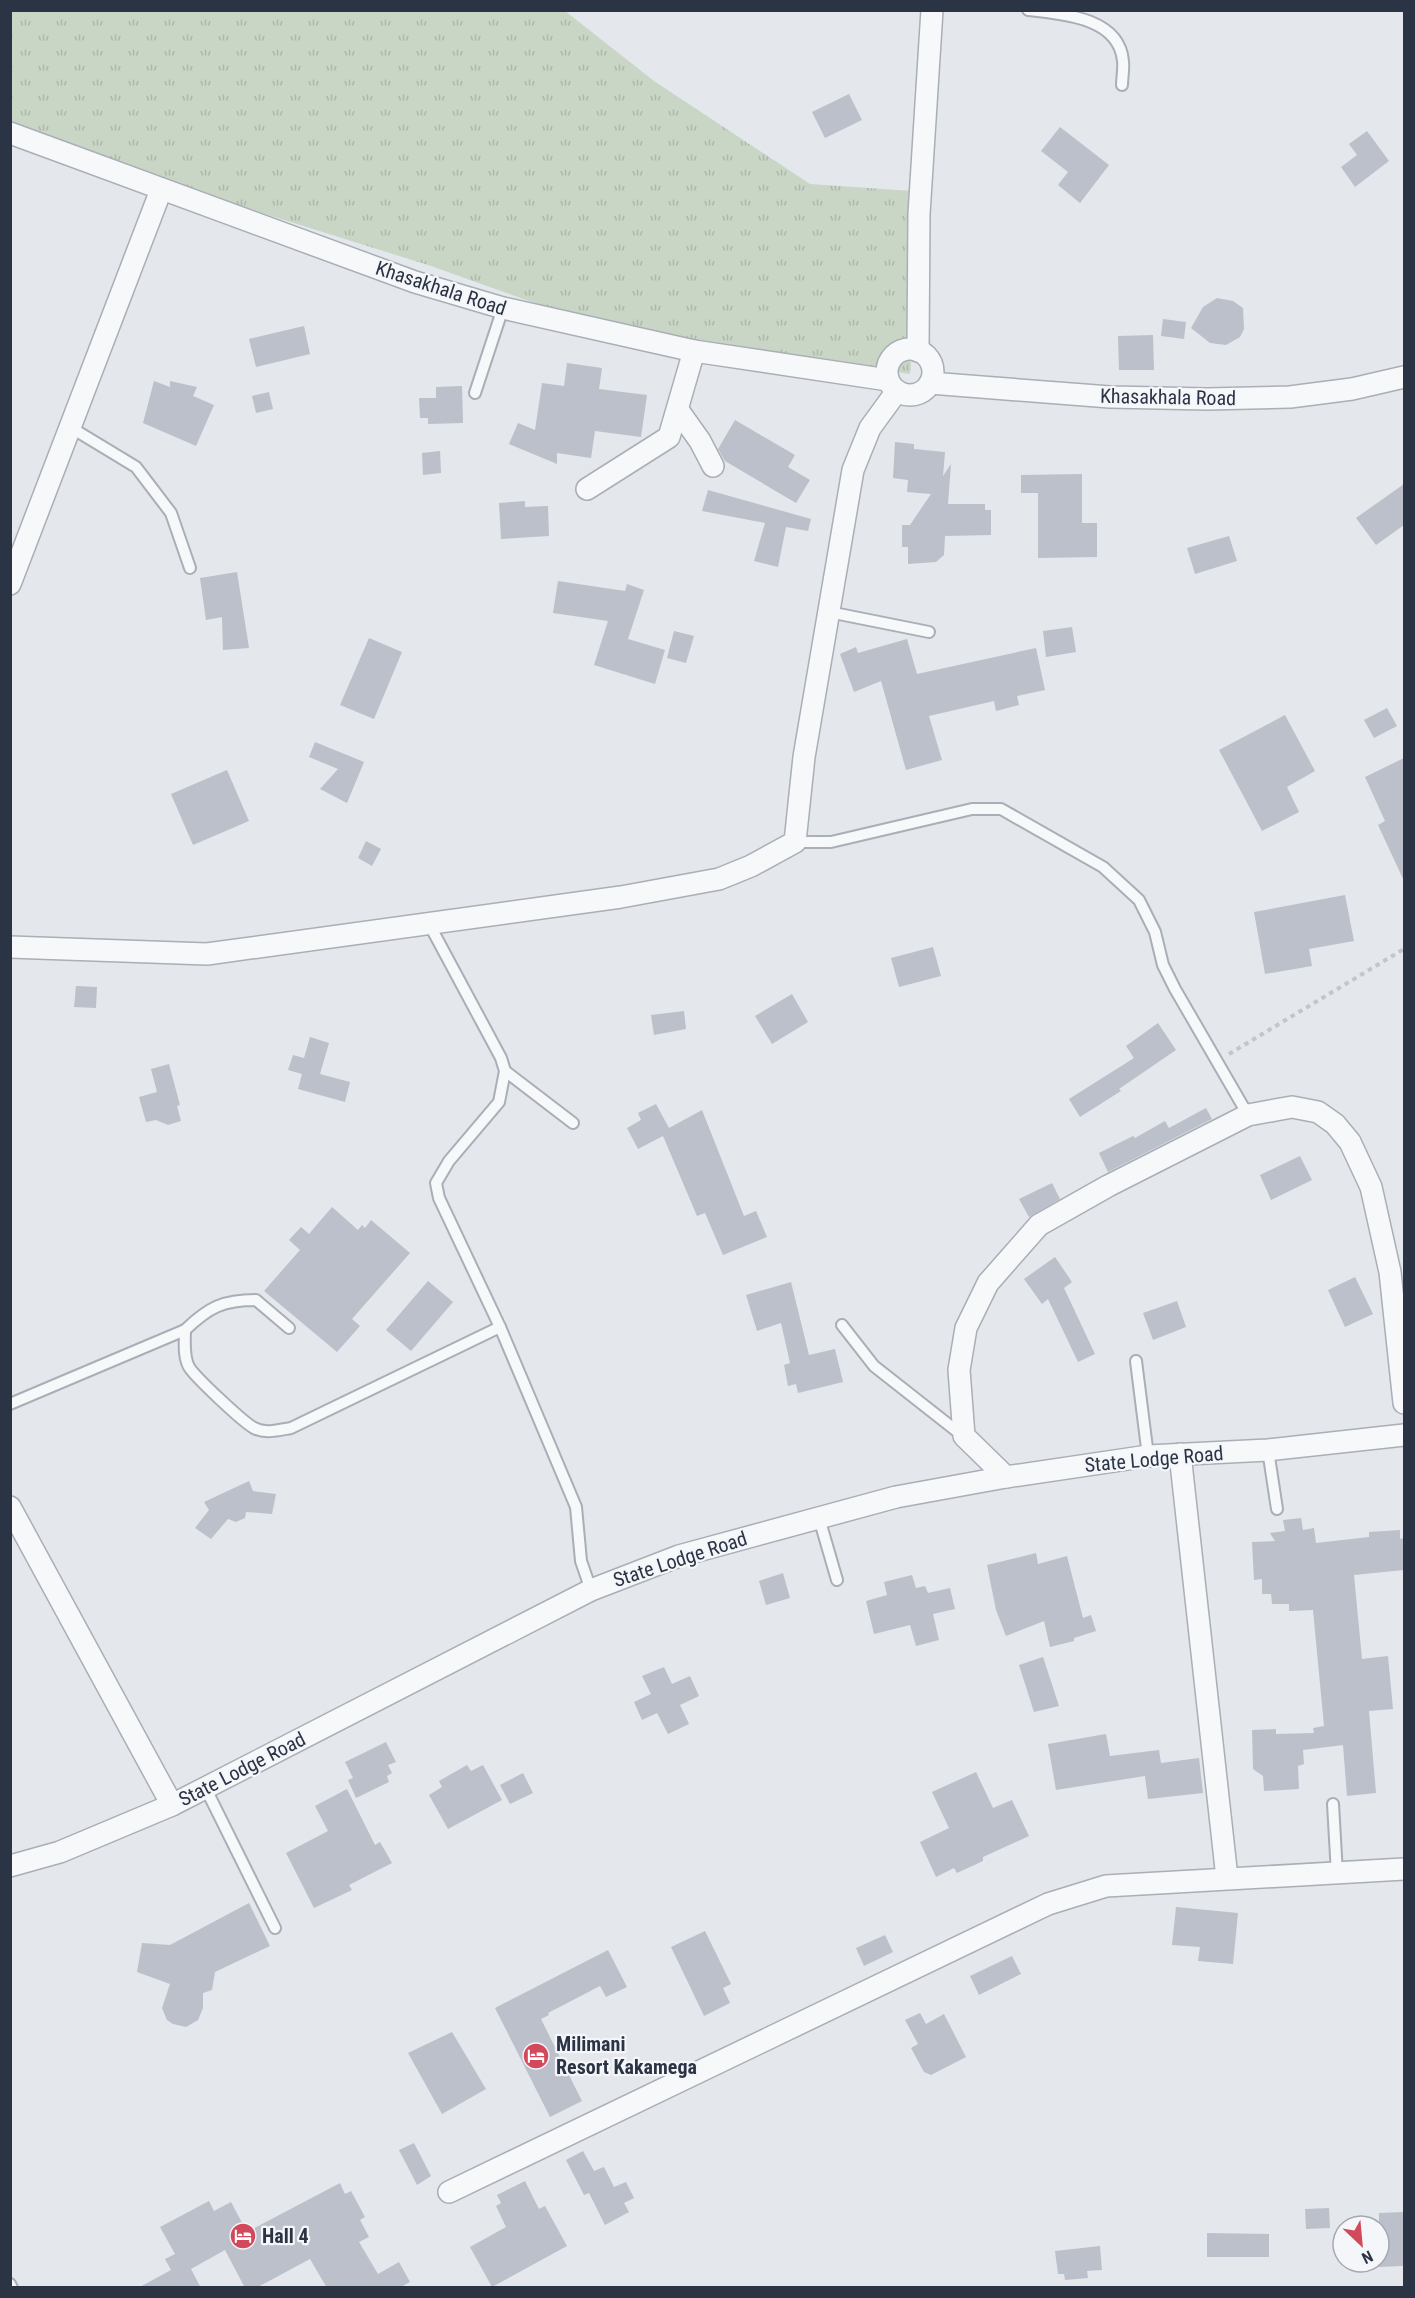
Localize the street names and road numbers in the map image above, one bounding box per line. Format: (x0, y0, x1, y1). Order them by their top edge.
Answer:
street label: Khasakhala Road (373, 256, 509, 320)
street label: Khasakhala Road (1100, 384, 1236, 410)
street label: State Lodge Road (1084, 1441, 1224, 1477)
street label: State Lodge Road (610, 1526, 750, 1592)
street label: State Lodge Road (175, 1727, 309, 1811)

